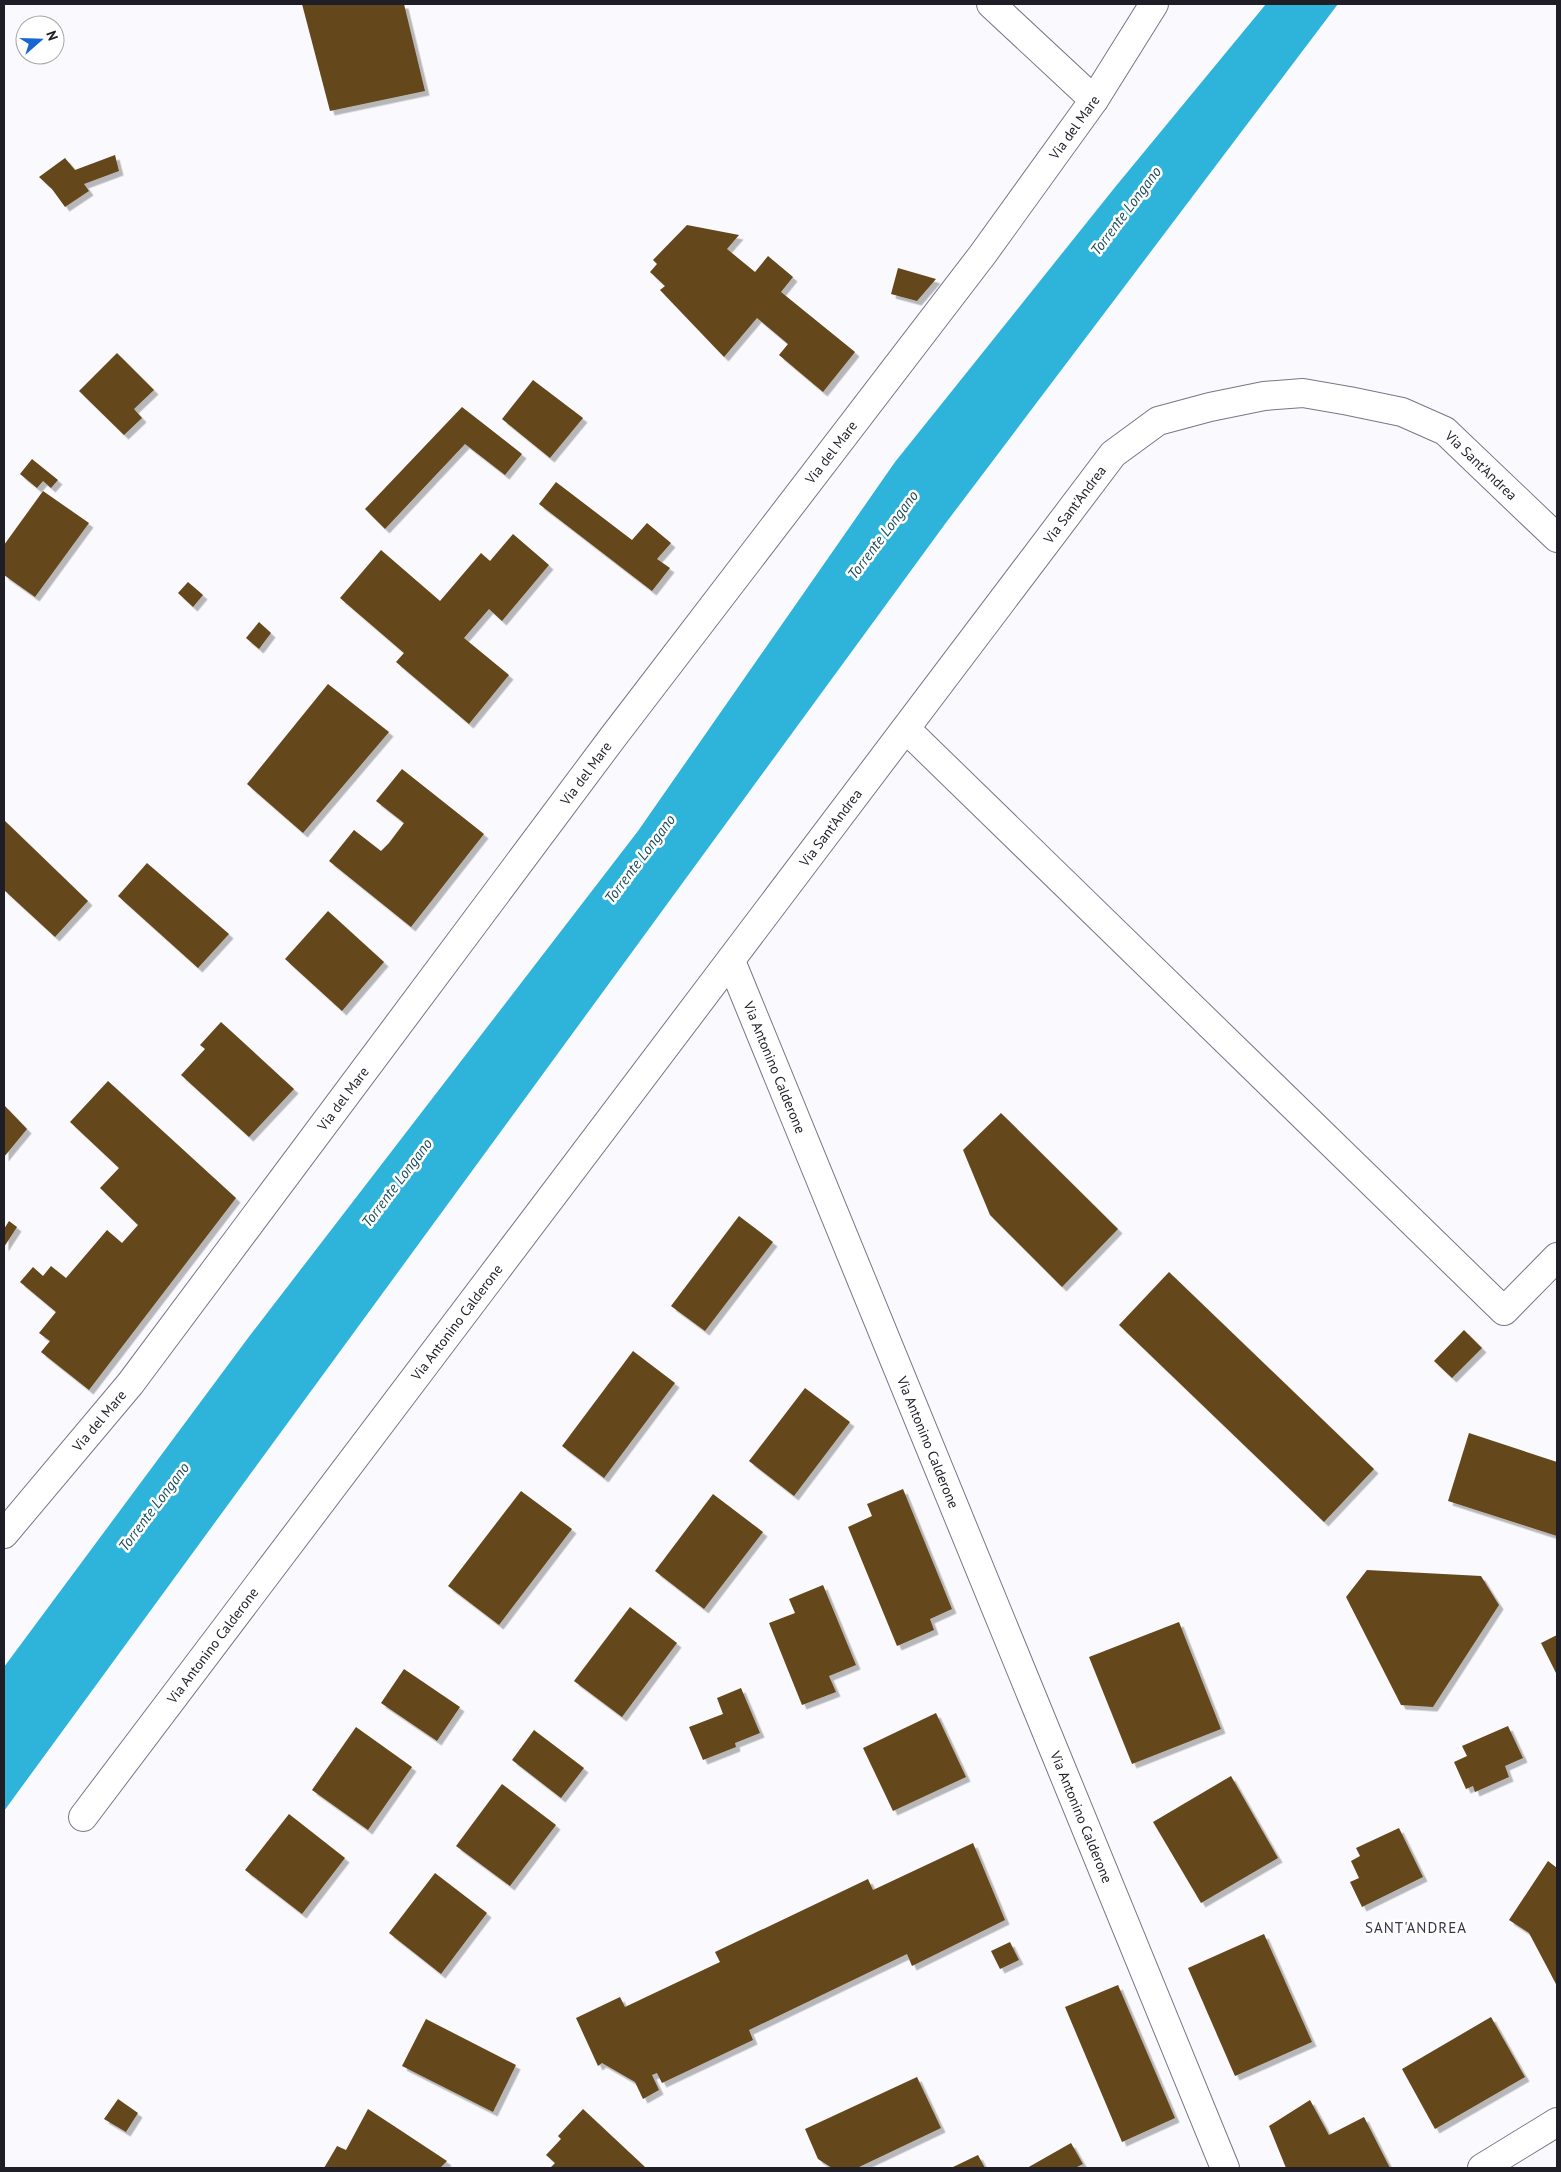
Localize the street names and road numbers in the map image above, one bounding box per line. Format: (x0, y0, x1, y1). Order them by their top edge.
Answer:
street label: Via del Mare (1045, 92, 1104, 164)
street label: Via del Mare (801, 417, 861, 488)
street label: Via Sant'Andrea (1441, 426, 1521, 504)
street label: Via Sant'Andrea (1039, 462, 1110, 548)
street label: Via del Mare (556, 738, 616, 809)
street label: Via Sant'Andrea (795, 785, 866, 871)
street label: Via Antonino Calderone (739, 998, 810, 1136)
street label: Via del Mare (313, 1063, 373, 1135)
street label: Via Antonino Calderone (407, 1261, 506, 1385)
street label: Via Antonino Calderone (893, 1373, 963, 1511)
street label: Via del Mare (68, 1386, 130, 1456)
street label: Via Antonino Calderone (162, 1584, 262, 1708)
street label: Via Antonino Calderone (1046, 1748, 1116, 1886)

